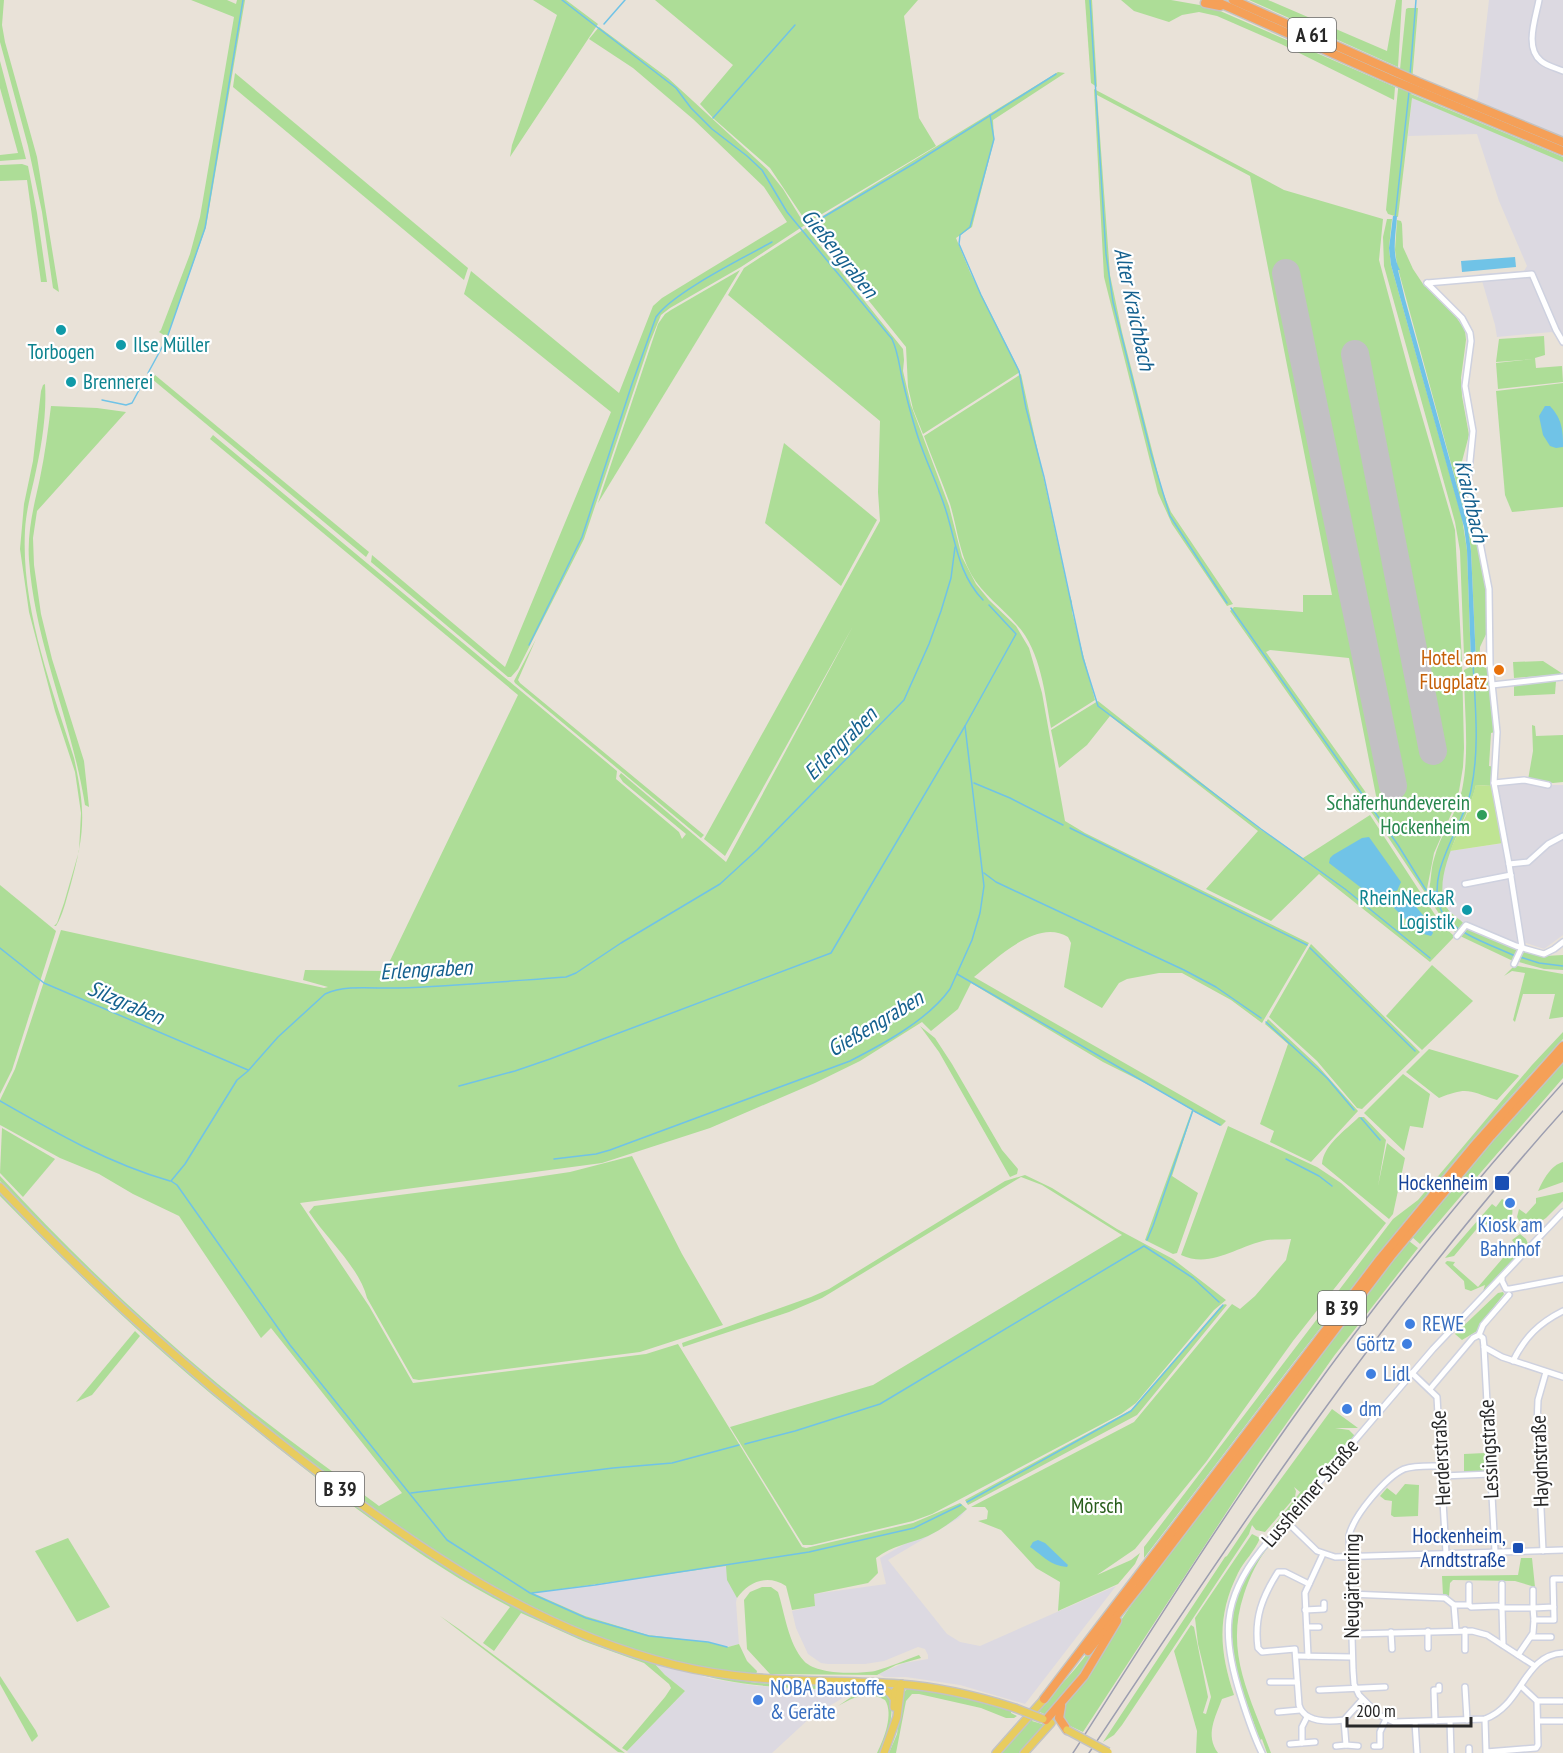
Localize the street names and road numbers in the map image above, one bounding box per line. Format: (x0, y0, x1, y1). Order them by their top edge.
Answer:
road number: A 61 (1288, 18, 1336, 52)
road number: B 39 (1318, 1291, 1366, 1325)
street label: Lessingstraße (1472, 1399, 1505, 1499)
street label: Herderstraße (1425, 1410, 1456, 1506)
street label: Haydnstraße (1524, 1415, 1555, 1507)
street label: Lussheimer Straße (1255, 1433, 1364, 1552)
road number: B 39 (316, 1472, 364, 1506)
street label: Neugärtenring (1338, 1534, 1365, 1638)

